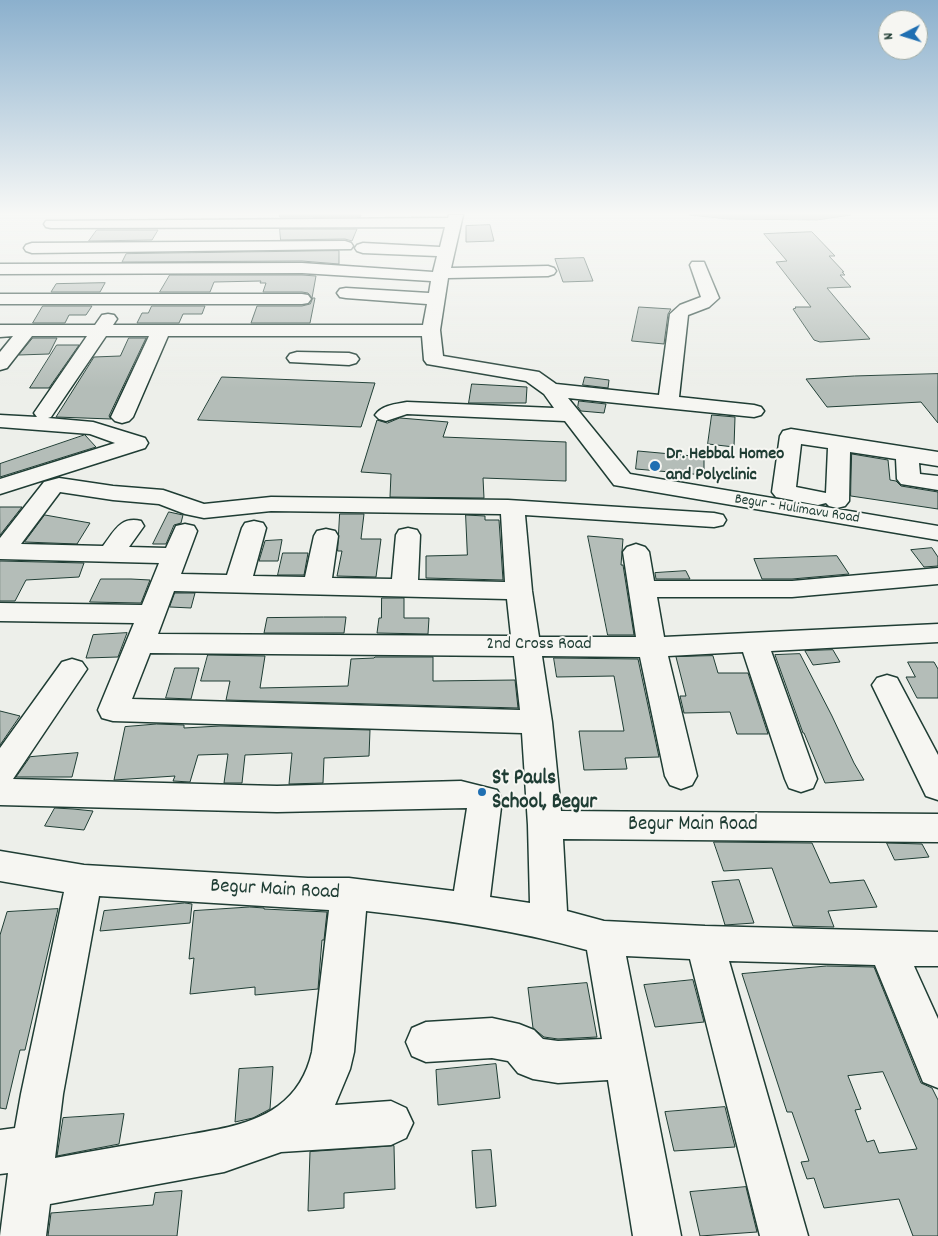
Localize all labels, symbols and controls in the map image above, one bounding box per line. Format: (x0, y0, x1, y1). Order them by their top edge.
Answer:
north arrow (878, 10, 928, 60)
text: N (879, 32, 899, 41)
place label: Dr. Hebbal Homeo and Polyclinic (666, 445, 784, 488)
marker: Dr. Hebbal Homeo and Polyclinic (648, 459, 662, 473)
street label: Begur - Hulimavu Road (733, 491, 861, 529)
street label: 2nd Cross Road (486, 635, 592, 657)
place label: St Pauls School, Begur (492, 767, 597, 817)
marker: St Pauls School, Begur (476, 786, 488, 798)
street label: Begur Main Road (628, 813, 758, 839)
street label: Begur Main Road (210, 875, 340, 907)

